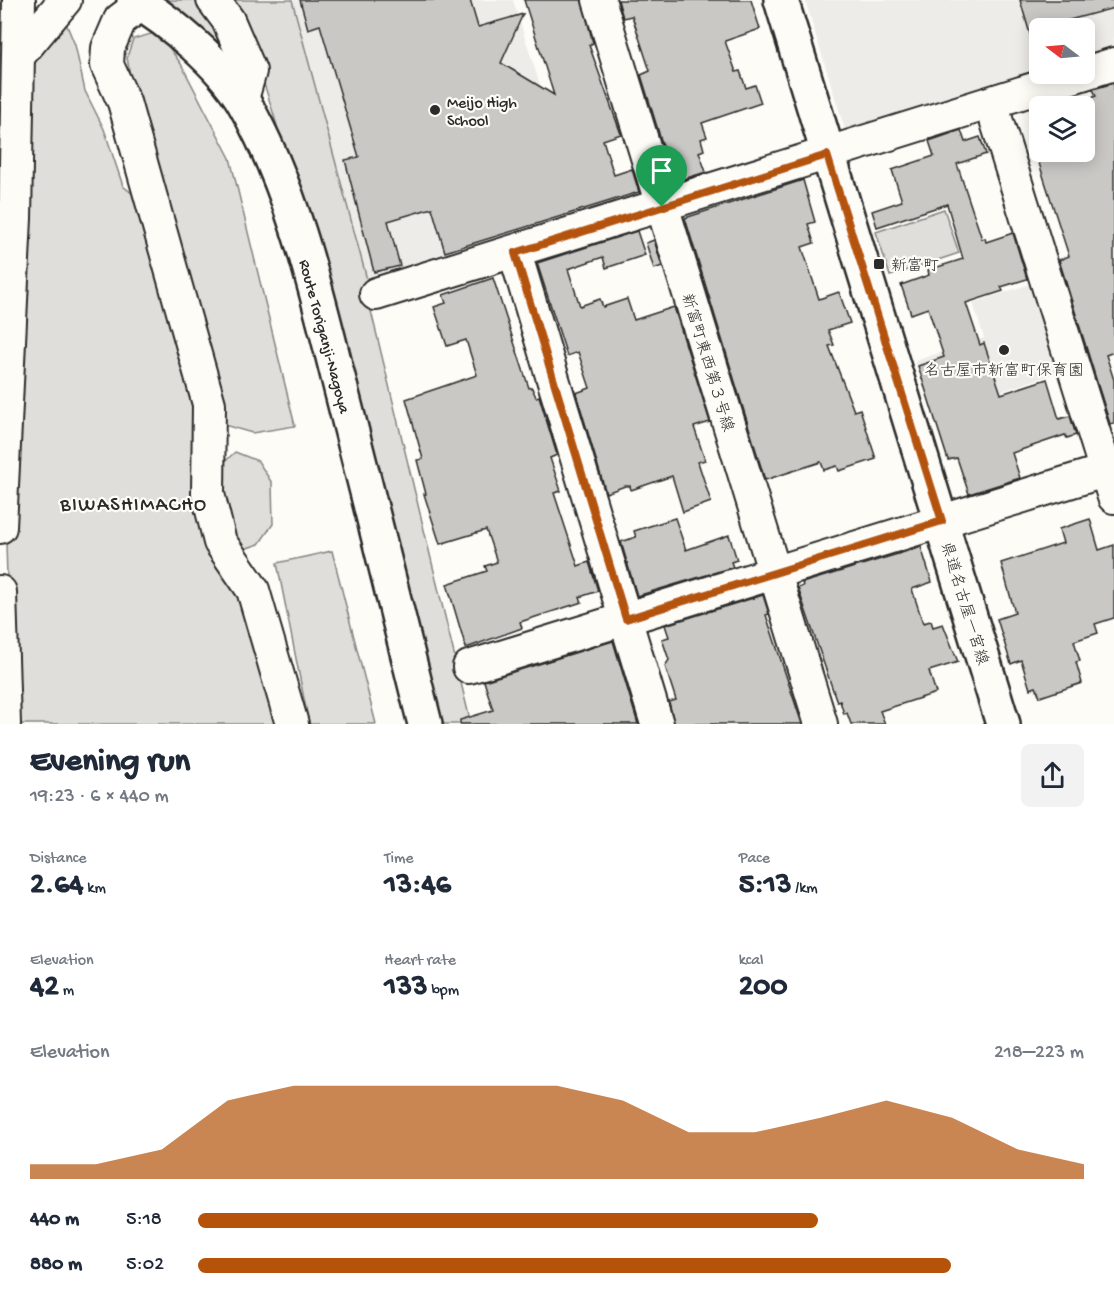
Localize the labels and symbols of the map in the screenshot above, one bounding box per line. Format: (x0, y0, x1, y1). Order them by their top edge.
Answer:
north arrow (1029, 18, 1095, 84)
place label: Meijo High School (447, 95, 517, 132)
marker: Meijo High School (428, 103, 442, 117)
pin (636, 145, 687, 207)
marker: 新富町 (872, 257, 886, 271)
place label: 新富町 (891, 257, 939, 277)
street label: Route Toriganji-Nagoya (293, 258, 353, 417)
street label: 新富町東西第３号線 (676, 291, 738, 435)
marker: 名古屋市新富町保育園 (997, 343, 1011, 357)
place label: 名古屋市新富町保育園 (924, 362, 1084, 382)
district label: BIWASHIMACHO (59, 495, 208, 518)
street label: 県道名古屋一宮線 (935, 539, 992, 668)

